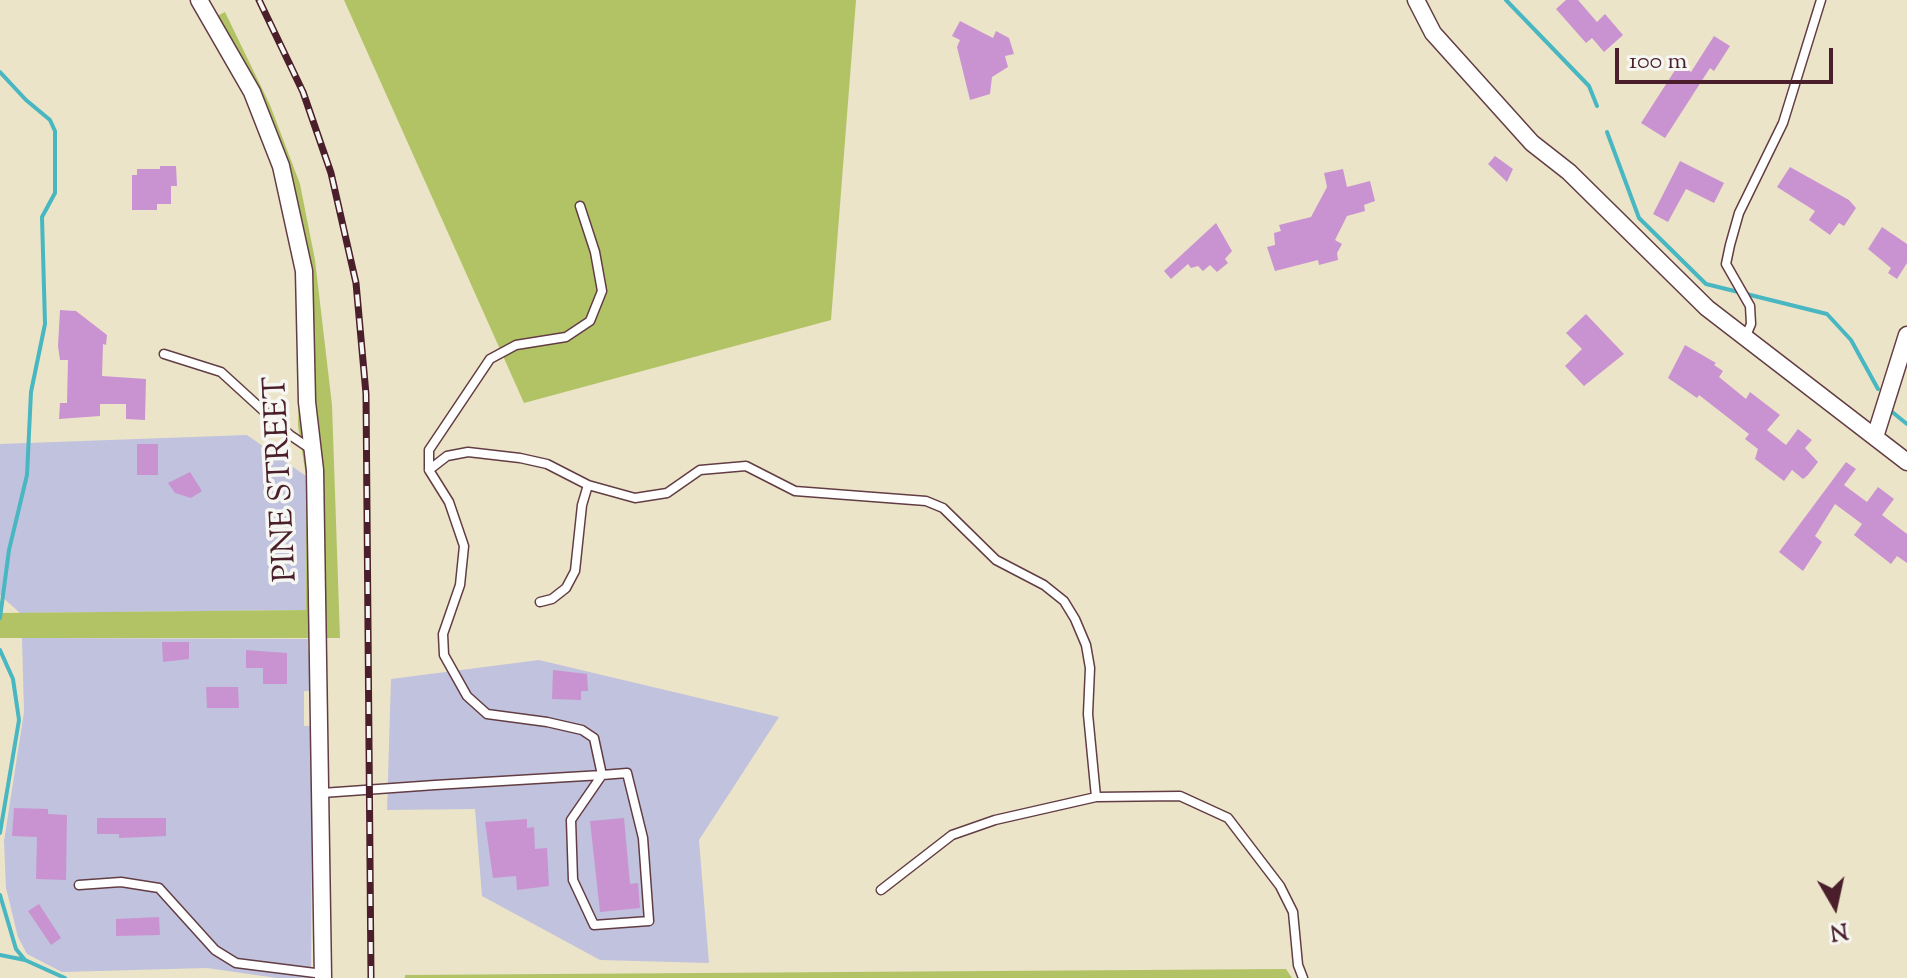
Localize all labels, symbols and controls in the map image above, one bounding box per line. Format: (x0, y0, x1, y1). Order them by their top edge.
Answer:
scale bar (1619, 32, 1837, 82)
text: 100 m (1629, 45, 1687, 79)
street label: PINE STREET (259, 375, 309, 583)
north arrow (1795, 866, 1875, 946)
text: N (1828, 913, 1850, 947)

